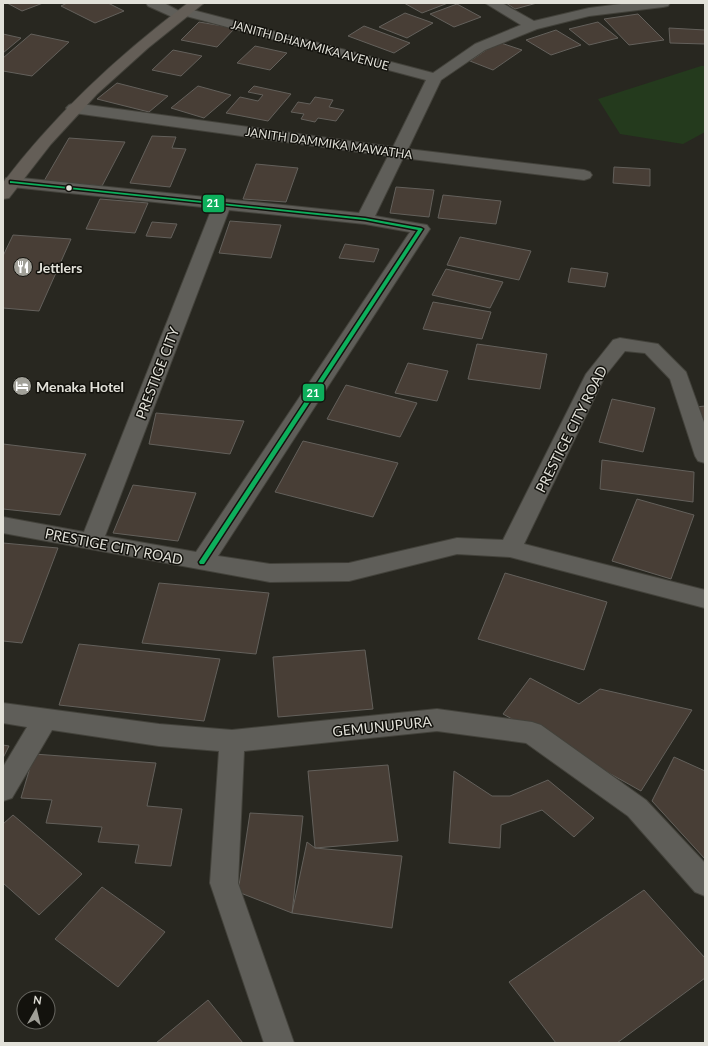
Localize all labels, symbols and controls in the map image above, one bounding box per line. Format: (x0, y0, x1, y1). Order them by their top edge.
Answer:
street label: JANITH DHAMMIKA AVENUE (229, 17, 391, 73)
street label: JANITH DAMMIKA MAWATHA (244, 124, 414, 162)
unlabelled marker (64, 183, 74, 193)
line badge: 21 (202, 194, 225, 213)
text: 21 (207, 196, 219, 209)
restaurant icon: Jettlers (12, 256, 34, 278)
place label: Jettlers (37, 259, 82, 276)
street label: PRESTIGE CITY (132, 324, 182, 421)
street label: PRESTIGE CITY ROAD (532, 363, 610, 495)
hotel icon: Menaka Hotel (11, 375, 33, 397)
place label: Menaka Hotel (36, 378, 124, 395)
line badge: 21 (302, 383, 325, 402)
text: 21 (307, 386, 319, 399)
street label: PRESTIGE CITY ROAD (44, 524, 184, 568)
street label: GEMUNUPURA (332, 712, 433, 740)
north arrow (16, 990, 56, 1030)
text: N (32, 993, 43, 1007)

